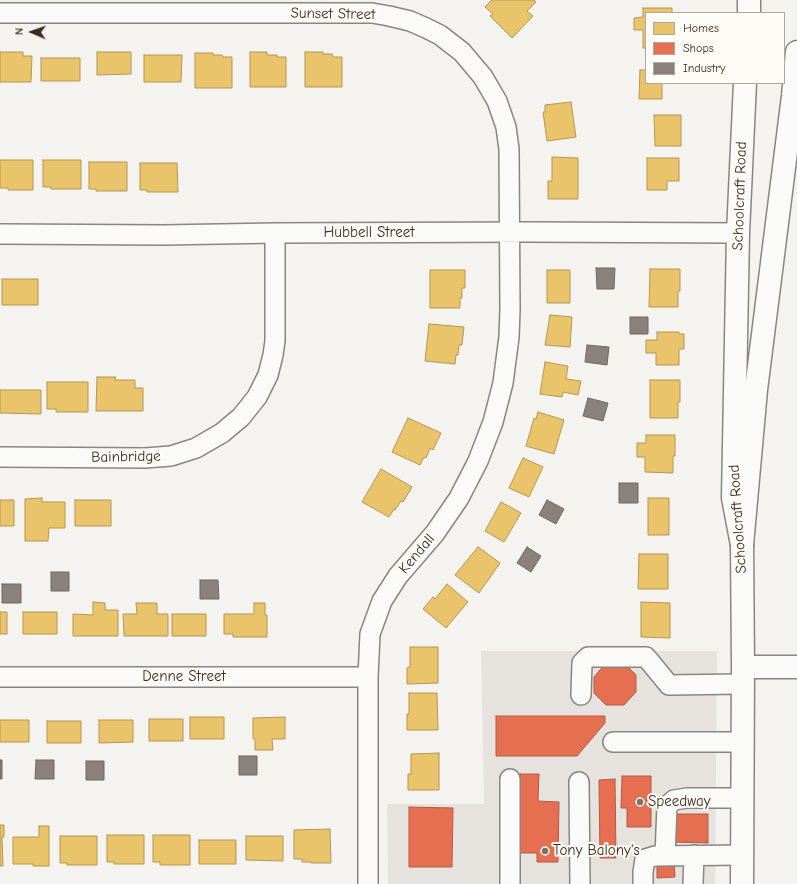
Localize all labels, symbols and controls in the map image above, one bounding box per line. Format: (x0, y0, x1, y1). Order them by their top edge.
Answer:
street label: Sunset Street (290, 4, 376, 24)
north arrow (12, 12, 52, 52)
legend (645, 12, 785, 84)
text: Homes (683, 21, 719, 35)
text: N (13, 28, 26, 35)
text: Shops (683, 41, 714, 55)
text: Industry (683, 61, 725, 75)
street label: Schoolcraft Road (729, 141, 751, 251)
street label: Hubbell Street (323, 224, 415, 242)
street label: Bainbridge (91, 447, 161, 467)
street label: Schoolcraft Road (725, 464, 751, 574)
street label: Kendall (395, 530, 439, 578)
street label: Denne Street (142, 668, 226, 686)
place label: Speedway (648, 793, 710, 811)
marker: Speedway (635, 797, 645, 807)
place label: Tony Balony's (553, 842, 640, 860)
marker: Tony Balony's (540, 846, 550, 856)

